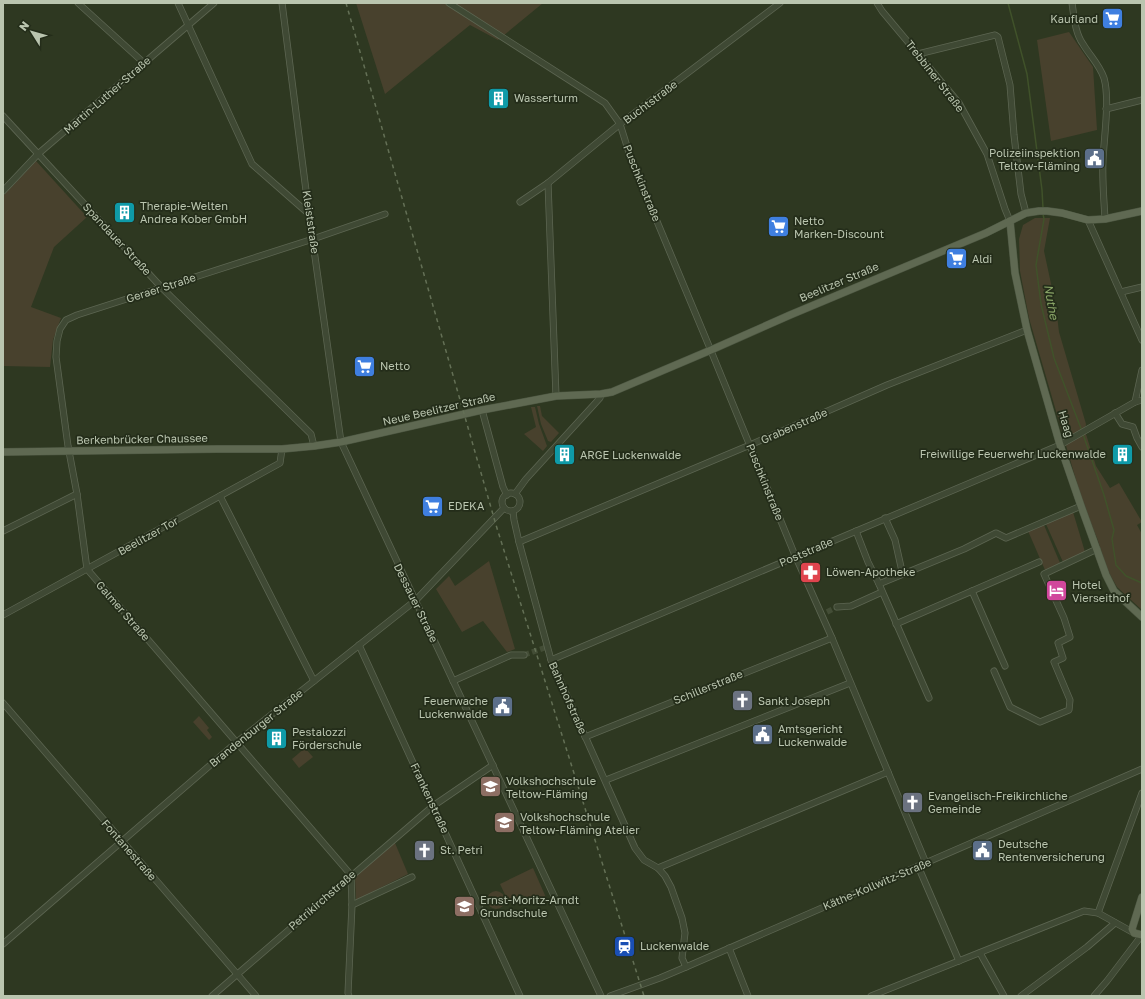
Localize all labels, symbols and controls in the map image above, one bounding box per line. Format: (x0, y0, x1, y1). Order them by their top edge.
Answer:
supermarket icon: Kaufland (1100, 6, 1126, 32)
north arrow (12, 12, 52, 52)
place label: Kaufland (1050, 12, 1098, 25)
text: N (16, 18, 31, 33)
street label: Trebbiner Straße (903, 37, 967, 114)
street label: Martin-Luther-Straße (61, 53, 153, 136)
street label: Buchtstraße (620, 77, 679, 126)
building icon: Wasserturm (485, 85, 511, 111)
place label: Wasserturm (514, 91, 578, 104)
street label: Puschkinstraße (621, 142, 664, 223)
place label: Polizeiinspektion Teltow-Fläming (989, 146, 1080, 172)
public building icon: Polizeiinspektion Teltow-Fläming (1082, 146, 1108, 172)
street label: Kleiststraße (301, 189, 322, 254)
building icon: Therapie-Welten Andrea Kober GmbH (111, 199, 137, 225)
place label: Therapie-Welten Andrea Kober GmbH (140, 199, 247, 225)
street label: Spandauer Straße (80, 200, 154, 278)
supermarket icon: Netto Marken-Discount (766, 214, 792, 240)
place label: Netto Marken-Discount (794, 214, 884, 240)
supermarket icon: Aldi (944, 246, 970, 272)
place label: Aldi (972, 252, 992, 265)
street label: Beelitzer Straße (797, 259, 880, 304)
street label: Geraer Straße (124, 270, 197, 305)
water label: Nuthe (1041, 283, 1062, 322)
supermarket icon: Netto (352, 353, 378, 379)
place label: Netto (380, 359, 410, 372)
street label: Neue Beelitzer Straße (381, 389, 496, 428)
street label: Grabenstraße (759, 405, 829, 446)
street label: Haag (1056, 409, 1077, 439)
street label: Berkenbrücker Chaussee (76, 431, 208, 446)
street label: Puschkinstraße (744, 441, 787, 522)
building icon: Freiwillige Feuerwehr Luckenwalde (1109, 441, 1135, 467)
building icon: ARGE Luckenwalde (551, 442, 577, 468)
place label: Freiwillige Feuerwehr Luckenwalde (920, 447, 1106, 460)
place label: ARGE Luckenwalde (580, 448, 681, 461)
supermarket icon: EDEKA (419, 493, 445, 519)
place label: EDEKA (448, 499, 485, 512)
street label: Beelitzer Tor (115, 513, 181, 557)
street label: Poststraße (777, 534, 835, 569)
pharmacy icon: Löwen-Apotheke (797, 559, 823, 585)
street label: Dessauer Straße (392, 561, 441, 644)
place label: Löwen-Apotheke (826, 565, 915, 578)
street label: Galmer Straße (94, 578, 153, 643)
hotel icon: Hotel Vierseithof (1044, 578, 1070, 604)
place label: Hotel Vierseithof (1072, 578, 1130, 604)
street label: Bahnhofstraße (547, 660, 590, 736)
street label: Schillerstraße (671, 667, 744, 706)
street label: Brandenburger Straße (206, 686, 305, 769)
church icon: Sankt Joseph (729, 688, 755, 714)
place label: Feuerwache Luckenwalde (419, 694, 488, 720)
public building icon: Feuerwache Luckenwalde (490, 694, 516, 720)
place label: Sankt Joseph (758, 694, 830, 707)
public building icon: Amtsgericht Luckenwalde (750, 722, 776, 748)
place label: Amtsgericht Luckenwalde (778, 722, 847, 748)
building icon: Pestalozzi Förderschule (263, 725, 289, 751)
place label: Pestalozzi Förderschule (292, 725, 362, 751)
street label: Frankenstraße (408, 760, 452, 835)
school or university icon: Volkshochschule Teltow-Fläming (477, 774, 503, 800)
place label: Volkshochschule Teltow-Fläming (506, 774, 596, 800)
church icon: Evangelisch-Freikirchliche Gemeinde (899, 789, 925, 815)
place label: Evangelisch-Freikirchliche Gemeinde (928, 789, 1068, 815)
school or university icon: Volkshochschule Teltow-Fläming Atelier (492, 810, 518, 836)
place label: Volkshochschule Teltow-Fläming Atelier (520, 810, 640, 836)
street label: Fontanestraße (99, 816, 159, 883)
church icon: St. Petri (411, 837, 437, 863)
public building icon: Deutsche Rentenversicherung (970, 837, 996, 863)
place label: Deutsche Rentenversicherung (998, 837, 1105, 863)
place label: St. Petri (440, 843, 483, 856)
street label: Käthe-Kollwitz-Straße (821, 855, 933, 912)
street label: Petrikirchstraße (285, 867, 358, 932)
school or university icon: Ernst-Moritz-Arndt Grundschule (451, 893, 477, 919)
place label: Ernst-Moritz-Arndt Grundschule (480, 893, 579, 919)
station icon: Luckenwalde (611, 933, 637, 959)
place label: Luckenwalde (640, 939, 709, 952)

